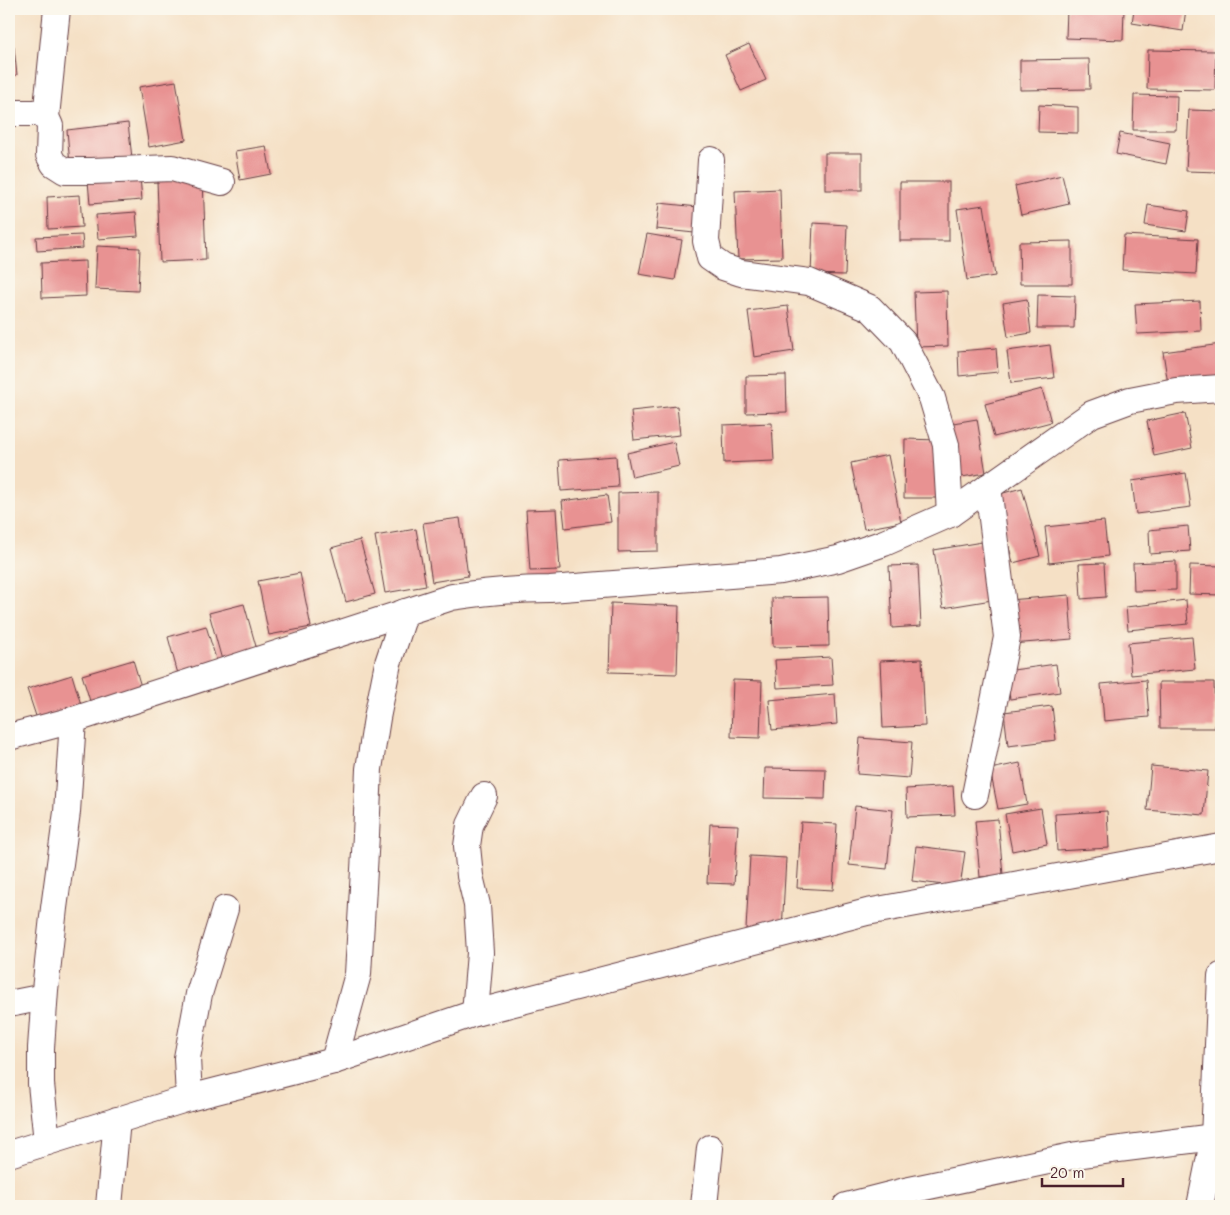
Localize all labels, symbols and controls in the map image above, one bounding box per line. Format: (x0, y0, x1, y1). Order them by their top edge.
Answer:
scale bar (1042, 1155, 1124, 1187)
text: 20 m (1050, 1162, 1084, 1182)

